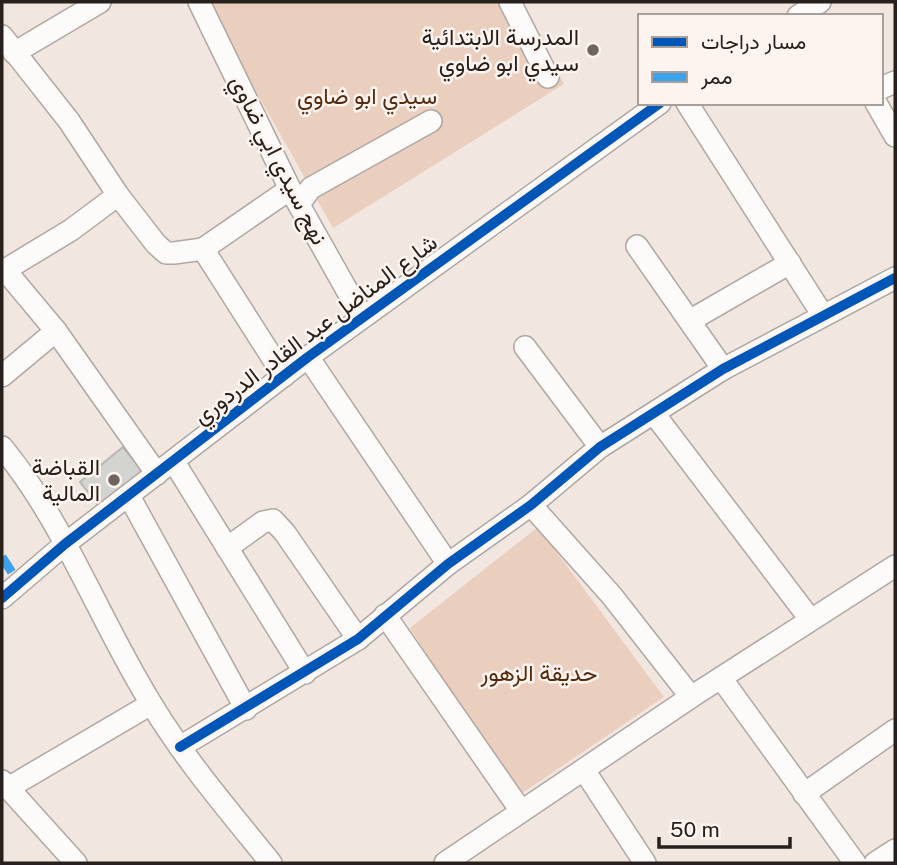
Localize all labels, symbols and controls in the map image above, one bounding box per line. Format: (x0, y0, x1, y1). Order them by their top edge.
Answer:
legend (638, 14, 883, 105)
place label: المدرسة الابتدائية سيدي ابو ضاوي (422, 23, 579, 82)
text: مسار دراجات (701, 29, 806, 55)
marker: المدرسة الابتدائية سيدي ابو ضاوي (585, 42, 601, 58)
text: ممر (700, 64, 732, 90)
street label: نهج سيدي ابي ضاوي (220, 71, 334, 252)
park label: سيدي ابو ضاوي (297, 82, 437, 115)
street label: شارع المناضل عبد القادر الدردوري (187, 228, 446, 434)
place label: القباضة المالية (31, 453, 100, 506)
marker: القباضة المالية (106, 472, 122, 488)
park label: حديقة الزهور (480, 659, 597, 688)
scale bar (659, 806, 790, 850)
text: 50 m (670, 817, 720, 842)

